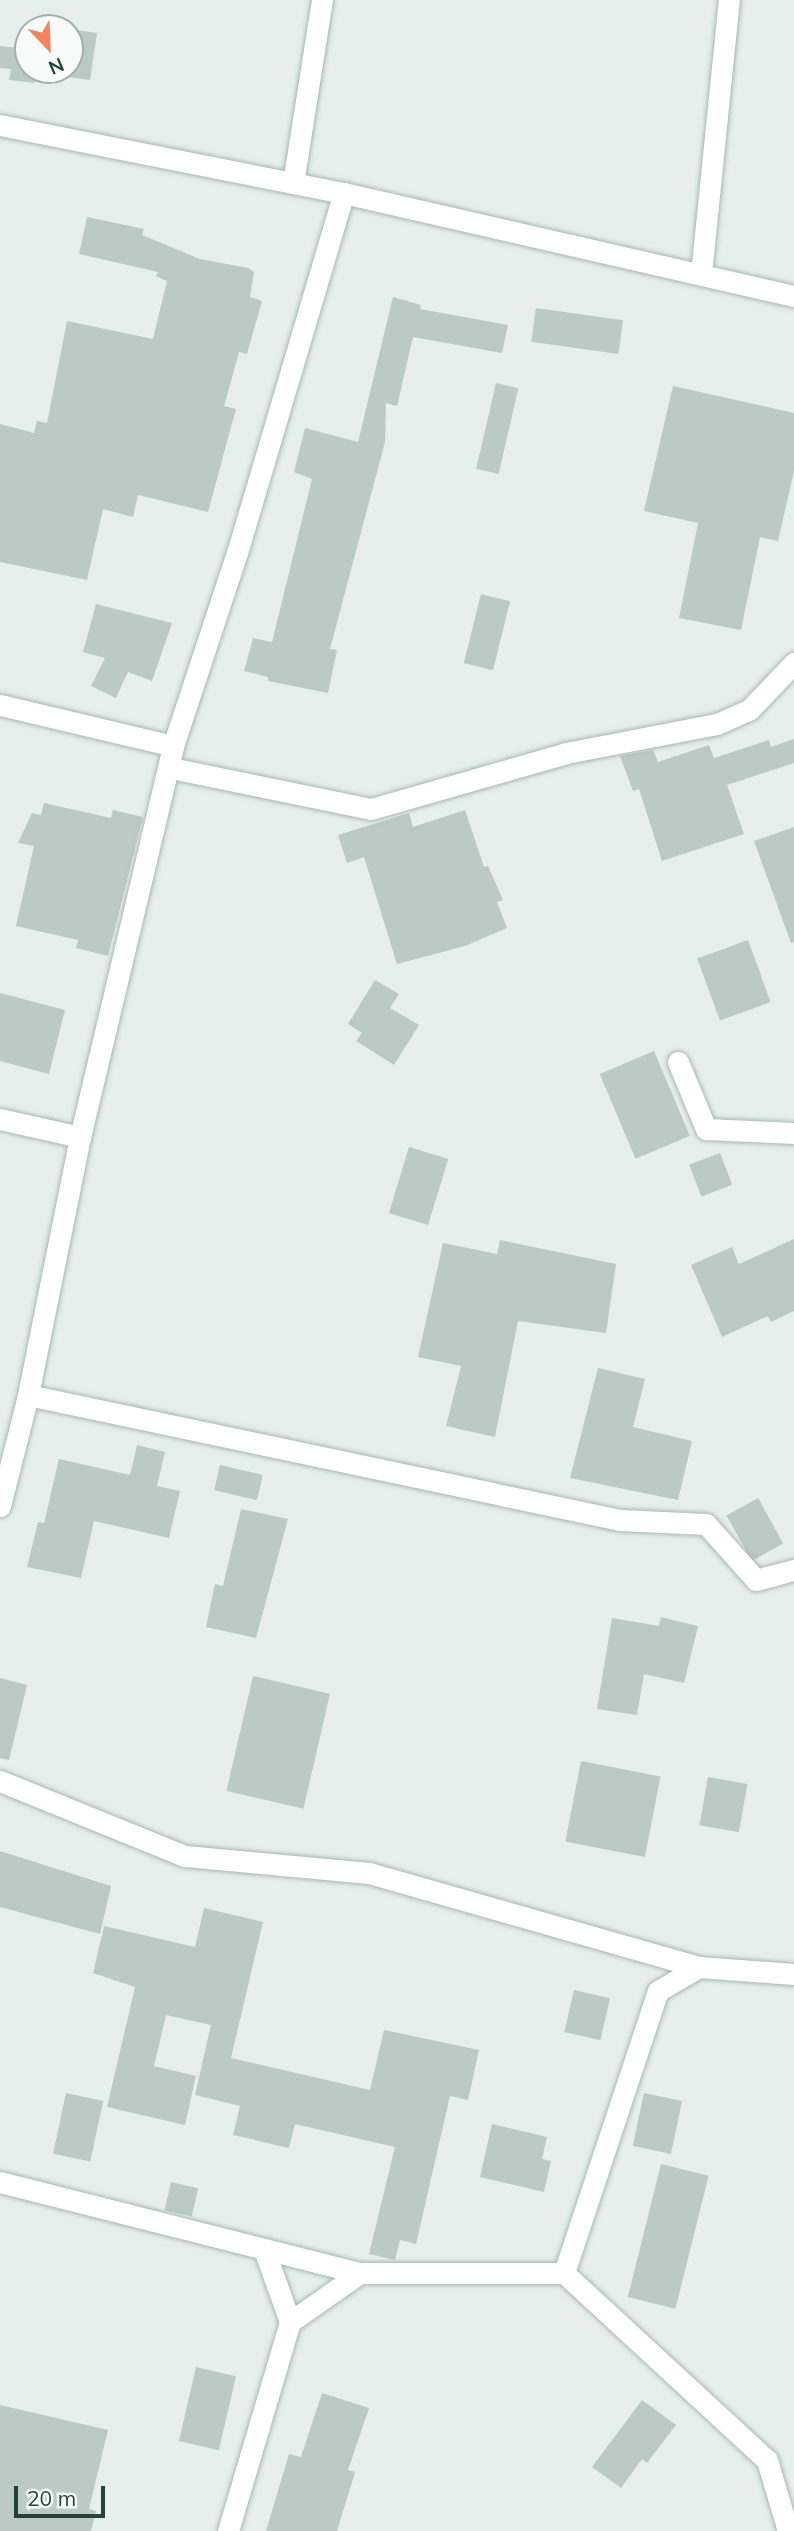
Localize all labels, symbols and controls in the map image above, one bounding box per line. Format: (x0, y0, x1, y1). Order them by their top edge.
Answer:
north arrow (14, 14, 84, 84)
text: N (45, 53, 68, 80)
scale bar (18, 2472, 108, 2516)
text: 20 m (27, 2485, 76, 2511)

